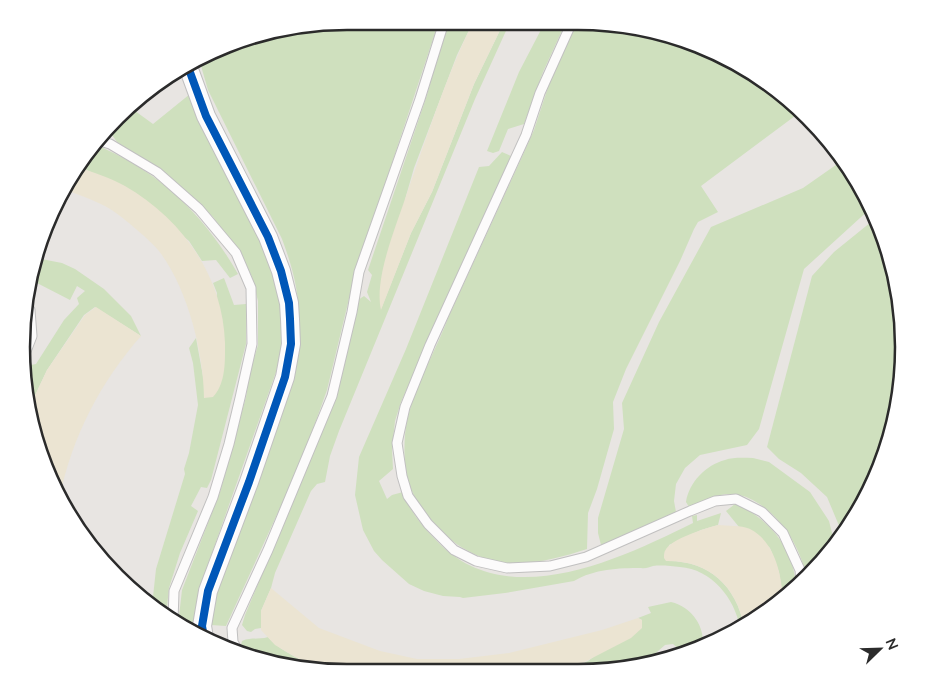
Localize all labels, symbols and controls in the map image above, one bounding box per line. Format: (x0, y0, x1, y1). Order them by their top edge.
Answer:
north arrow (855, 624, 905, 674)
text: N (882, 635, 902, 652)

